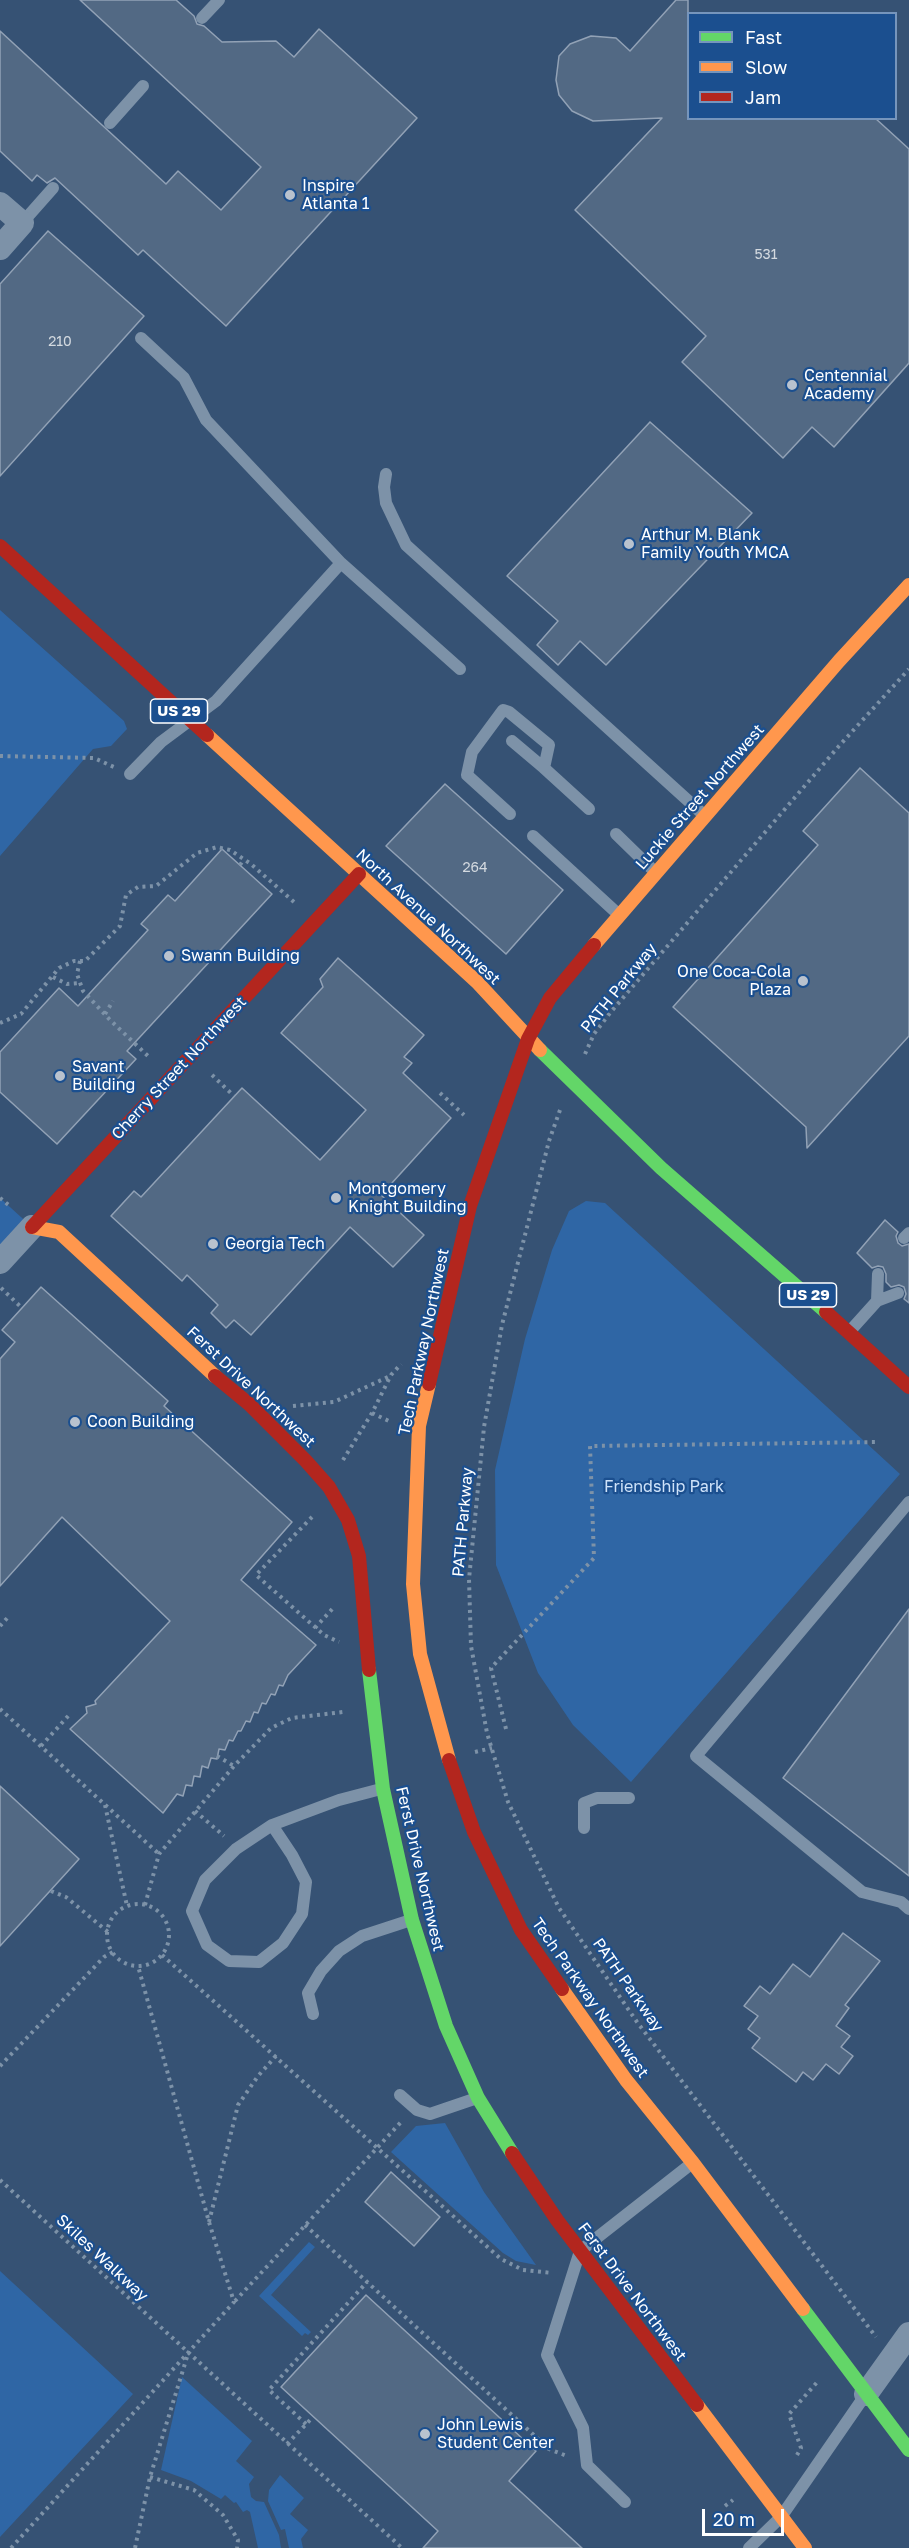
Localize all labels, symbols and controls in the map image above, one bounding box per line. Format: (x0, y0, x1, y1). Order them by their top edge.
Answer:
legend (687, 12, 897, 120)
text: Fast (745, 26, 782, 48)
text: Slow (745, 56, 787, 78)
text: Jam (745, 86, 781, 108)
place label: Inspire Atlanta 1 (302, 176, 370, 214)
marker: Inspire Atlanta 1 (283, 188, 297, 202)
house number: 531 (754, 247, 778, 263)
house number: 210 (48, 334, 72, 350)
place label: Centennial Academy (804, 366, 888, 404)
marker: Centennial Academy (785, 378, 799, 392)
place label: Arthur M. Blank Family Youth YMCA (641, 525, 789, 563)
marker: Arthur M. Blank Family Youth YMCA (622, 537, 636, 551)
road number: US 29 (150, 699, 207, 723)
street label: Luckie Street Northwest (632, 720, 768, 874)
street label: North Avenue Northwest (352, 845, 504, 989)
house number: 264 (462, 860, 488, 876)
street label: PATH Parkway (577, 939, 661, 1037)
place label: Swann Building (181, 946, 300, 966)
marker: Swann Building (162, 949, 176, 963)
place label: One Coca-Cola Plaza (677, 962, 791, 1000)
marker: One Coca-Cola Plaza (796, 974, 810, 988)
street label: Cherry Street Northwest (108, 992, 250, 1144)
place label: Savant Building (72, 1057, 135, 1095)
marker: Savant Building (53, 1069, 67, 1083)
place label: Montgomery Knight Building (348, 1179, 467, 1217)
marker: Montgomery Knight Building (329, 1191, 343, 1205)
place label: Georgia Tech (225, 1234, 325, 1254)
marker: Georgia Tech (206, 1237, 220, 1251)
street label: Tech Parkway Northwest (395, 1247, 453, 1437)
road number: US 29 (780, 1283, 836, 1307)
street label: Ferst Drive Northwest (183, 1322, 319, 1452)
place label: Coon Building (87, 1412, 194, 1432)
marker: Coon Building (68, 1415, 82, 1429)
street label: PATH Parkway (449, 1466, 477, 1578)
park label: Friendship Park (604, 1477, 724, 1497)
street label: Ferst Drive Northwest (392, 1785, 448, 1953)
street label: Tech Parkway Northwest (527, 1914, 653, 2082)
street label: PATH Parkway (589, 1935, 667, 2035)
street label: Skiles Walkway (52, 2211, 152, 2305)
street label: Ferst Drive Northwest (574, 2219, 690, 2365)
place label: John Lewis Student Center (437, 2415, 554, 2453)
marker: John Lewis Student Center (418, 2427, 432, 2441)
scale bar (705, 2497, 788, 2535)
text: 20 m (713, 2508, 755, 2530)

